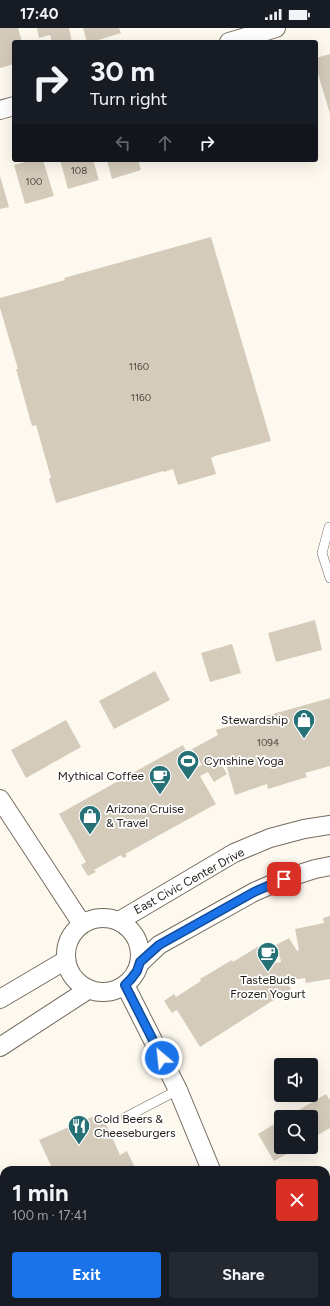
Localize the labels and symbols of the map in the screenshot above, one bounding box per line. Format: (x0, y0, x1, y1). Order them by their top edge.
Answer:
house number: 108 (71, 164, 87, 177)
house number: 100 (26, 175, 42, 188)
house number: 1160 (129, 360, 149, 373)
house number: 1160 (131, 391, 151, 404)
shop icon: Stewardship (291, 707, 317, 740)
place label: Stewardship (221, 713, 288, 727)
house number: 1094 (257, 736, 279, 749)
sports icon: Cynshine Yoga (175, 748, 201, 781)
place label: Cynshine Yoga (204, 754, 284, 768)
cafe icon: Mythical Coffee (147, 763, 173, 796)
place label: Mythical Coffee (58, 769, 144, 783)
place label: Arizona Cruise & Travel (106, 802, 184, 830)
shop icon: Arizona Cruise & Travel (77, 803, 103, 836)
street label: East Civic Center Drive (131, 845, 247, 917)
pin (267, 862, 301, 896)
cafe icon: TasteBuds Frozen Yogurt (255, 940, 281, 973)
place label: TasteBuds Frozen Yogurt (230, 973, 306, 1001)
position arrow (141, 1037, 183, 1079)
place label: Cold Beers & Cheeseburgers (94, 1112, 176, 1140)
restaurant icon: Cold Beers & Cheeseburgers (66, 1113, 92, 1146)

